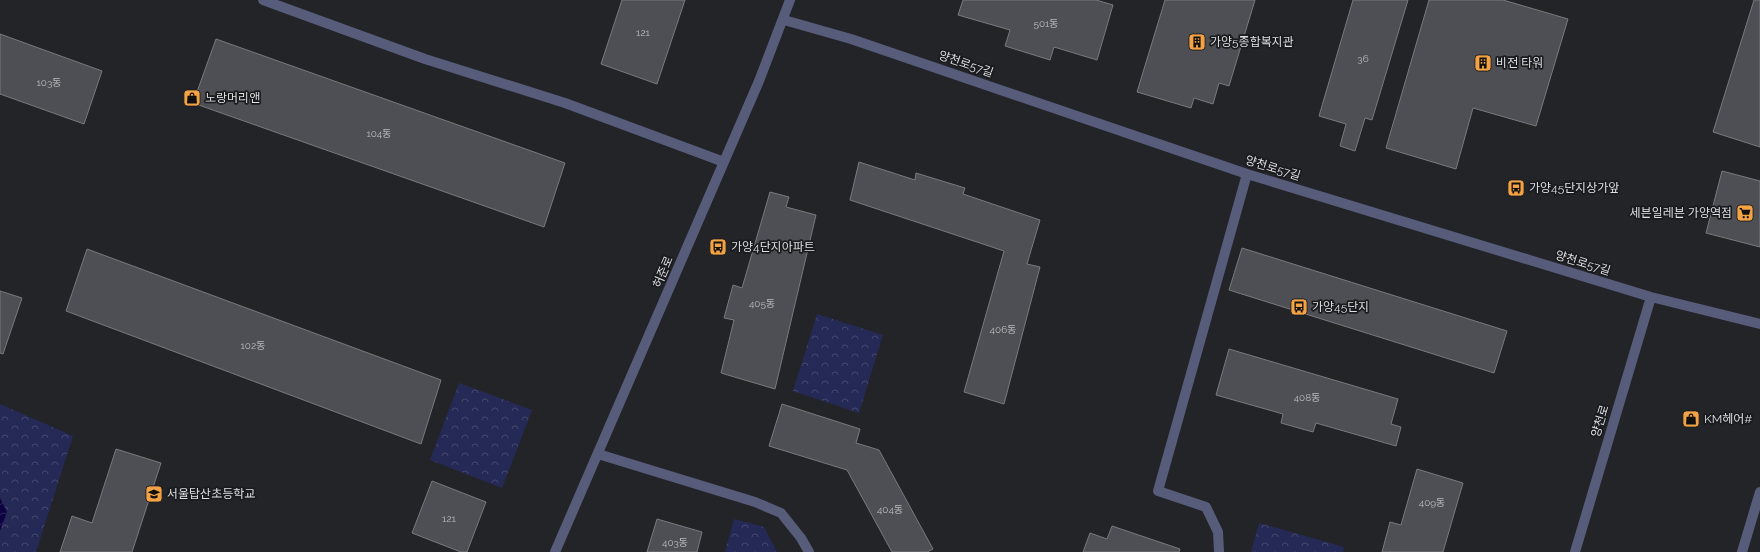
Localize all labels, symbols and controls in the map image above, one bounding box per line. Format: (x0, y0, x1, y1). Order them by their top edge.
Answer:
house number: 501동 (1033, 18, 1059, 29)
house number: 121 (636, 27, 651, 38)
building icon: 가양5종합복지관 (1187, 32, 1207, 52)
place label: 가양5종합복지관 (1210, 35, 1294, 49)
street label: 양천로57길 (937, 48, 995, 80)
house number: 36 (1357, 53, 1369, 64)
building icon: 비전 타워 (1473, 53, 1493, 73)
place label: 비전 타워 (1496, 56, 1543, 70)
house number: 103동 (37, 77, 61, 88)
shop icon: 노랑머리앤 (182, 88, 202, 108)
place label: 노랑머리앤 (205, 91, 260, 105)
house number: 104동 (366, 128, 392, 139)
street label: 양천로57길 (1244, 153, 1302, 183)
bus stop icon: 가양45단지상가앞 (1506, 178, 1526, 198)
place label: 가양45단지상가앞 (1529, 181, 1619, 195)
supermarket icon: 세븐일레븐 가양역점 (1735, 203, 1755, 223)
place label: 세븐일레븐 가양역점 (1630, 206, 1732, 220)
bus stop icon: 가양4단지아파트 (708, 237, 728, 257)
place label: 가양4단지아파트 (731, 240, 815, 254)
street label: 양천로57길 (1554, 248, 1612, 278)
street label: 허준로 (650, 254, 676, 290)
bus stop icon: 가양45단지 (1289, 297, 1309, 317)
house number: 405동 (749, 298, 775, 309)
place label: 가양45단지 (1312, 300, 1369, 314)
house number: 406동 (990, 324, 1016, 335)
house number: 102동 (241, 340, 265, 351)
house number: 408동 (1294, 392, 1320, 403)
street label: 양천로 (1588, 403, 1612, 439)
shop icon: KM헤어# (1681, 409, 1701, 429)
place label: KM헤어# (1704, 412, 1752, 426)
school or university icon: 서울탑산초등학교 (144, 484, 164, 504)
place label: 서울탑산초등학교 (167, 487, 255, 501)
house number: 409동 (1419, 497, 1445, 508)
house number: 404동 (877, 504, 903, 515)
house number: 121 (442, 513, 457, 524)
house number: 403동 (662, 537, 688, 548)

